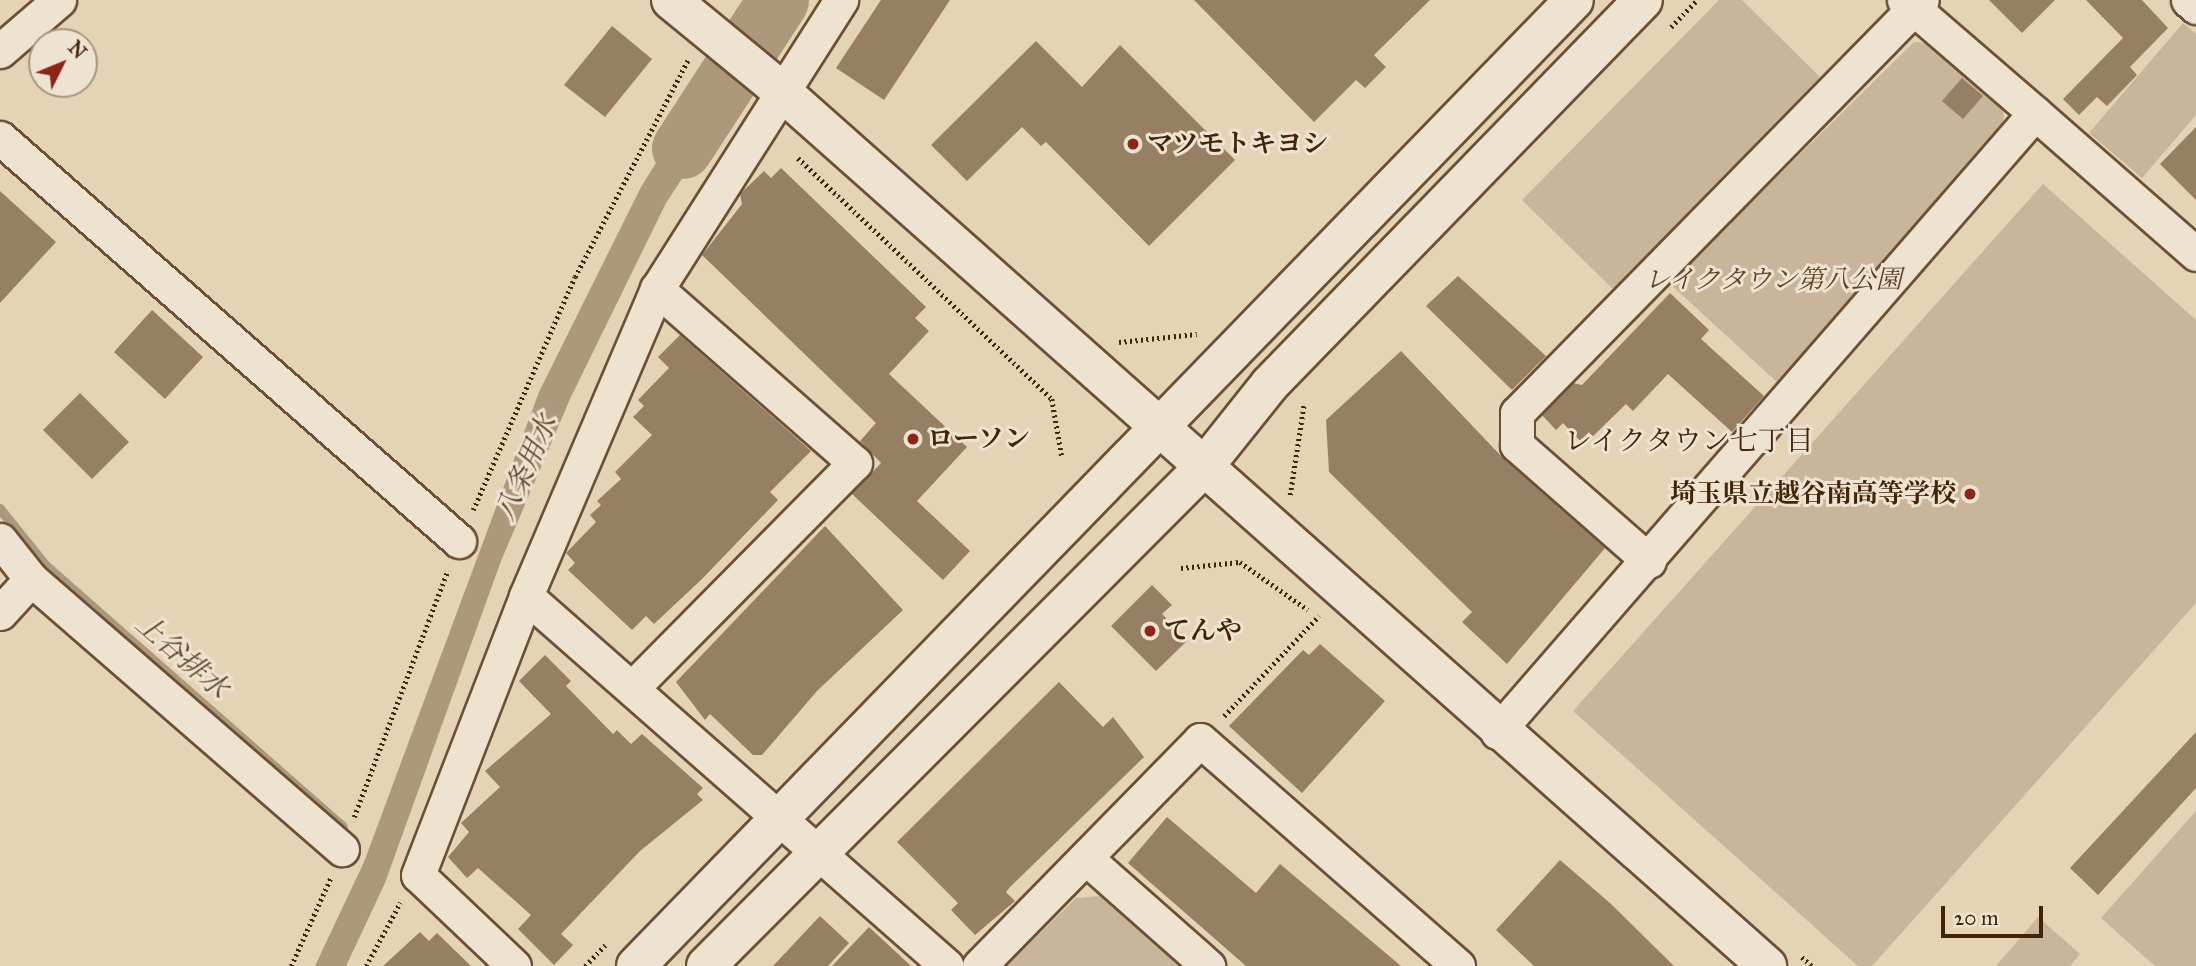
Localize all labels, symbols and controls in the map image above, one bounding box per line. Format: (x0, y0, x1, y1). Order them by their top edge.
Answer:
north arrow (28, 28, 98, 98)
text: N (63, 36, 91, 63)
place label: マツモトキヨシ (1147, 128, 1329, 160)
marker: マツモトキヨシ (1125, 136, 1141, 152)
park label: レイクタウン第八公園 (1643, 264, 1903, 296)
water label: 八条用水 (488, 410, 564, 526)
place label: ローソン (927, 423, 1031, 455)
district label: レイクタウン七丁目 (1563, 424, 1815, 458)
marker: ローソン (905, 431, 921, 447)
place label: 埼玉県立越谷南高等学校 (1670, 478, 1956, 510)
marker: 埼玉県立越谷南高等学校 (1962, 486, 1978, 502)
water label: 上谷排水 (129, 607, 235, 705)
place label: てんや (1164, 615, 1242, 647)
marker: てんや (1142, 623, 1158, 639)
scale bar (1944, 892, 2046, 936)
text: 20 m (1954, 905, 1999, 931)

